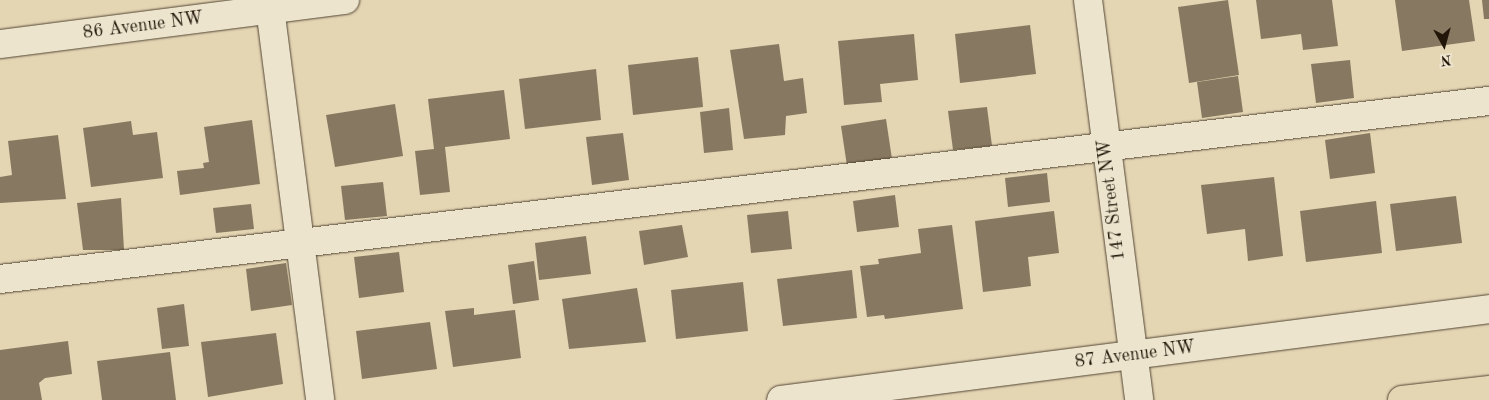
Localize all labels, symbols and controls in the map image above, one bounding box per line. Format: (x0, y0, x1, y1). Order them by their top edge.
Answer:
street label: 86 Avenue NW (82, 8, 204, 44)
north arrow (1419, 20, 1469, 70)
text: N (1440, 52, 1452, 67)
street label: 147 Street NW (1094, 138, 1130, 262)
street label: 87 Avenue NW (1074, 337, 1196, 373)

